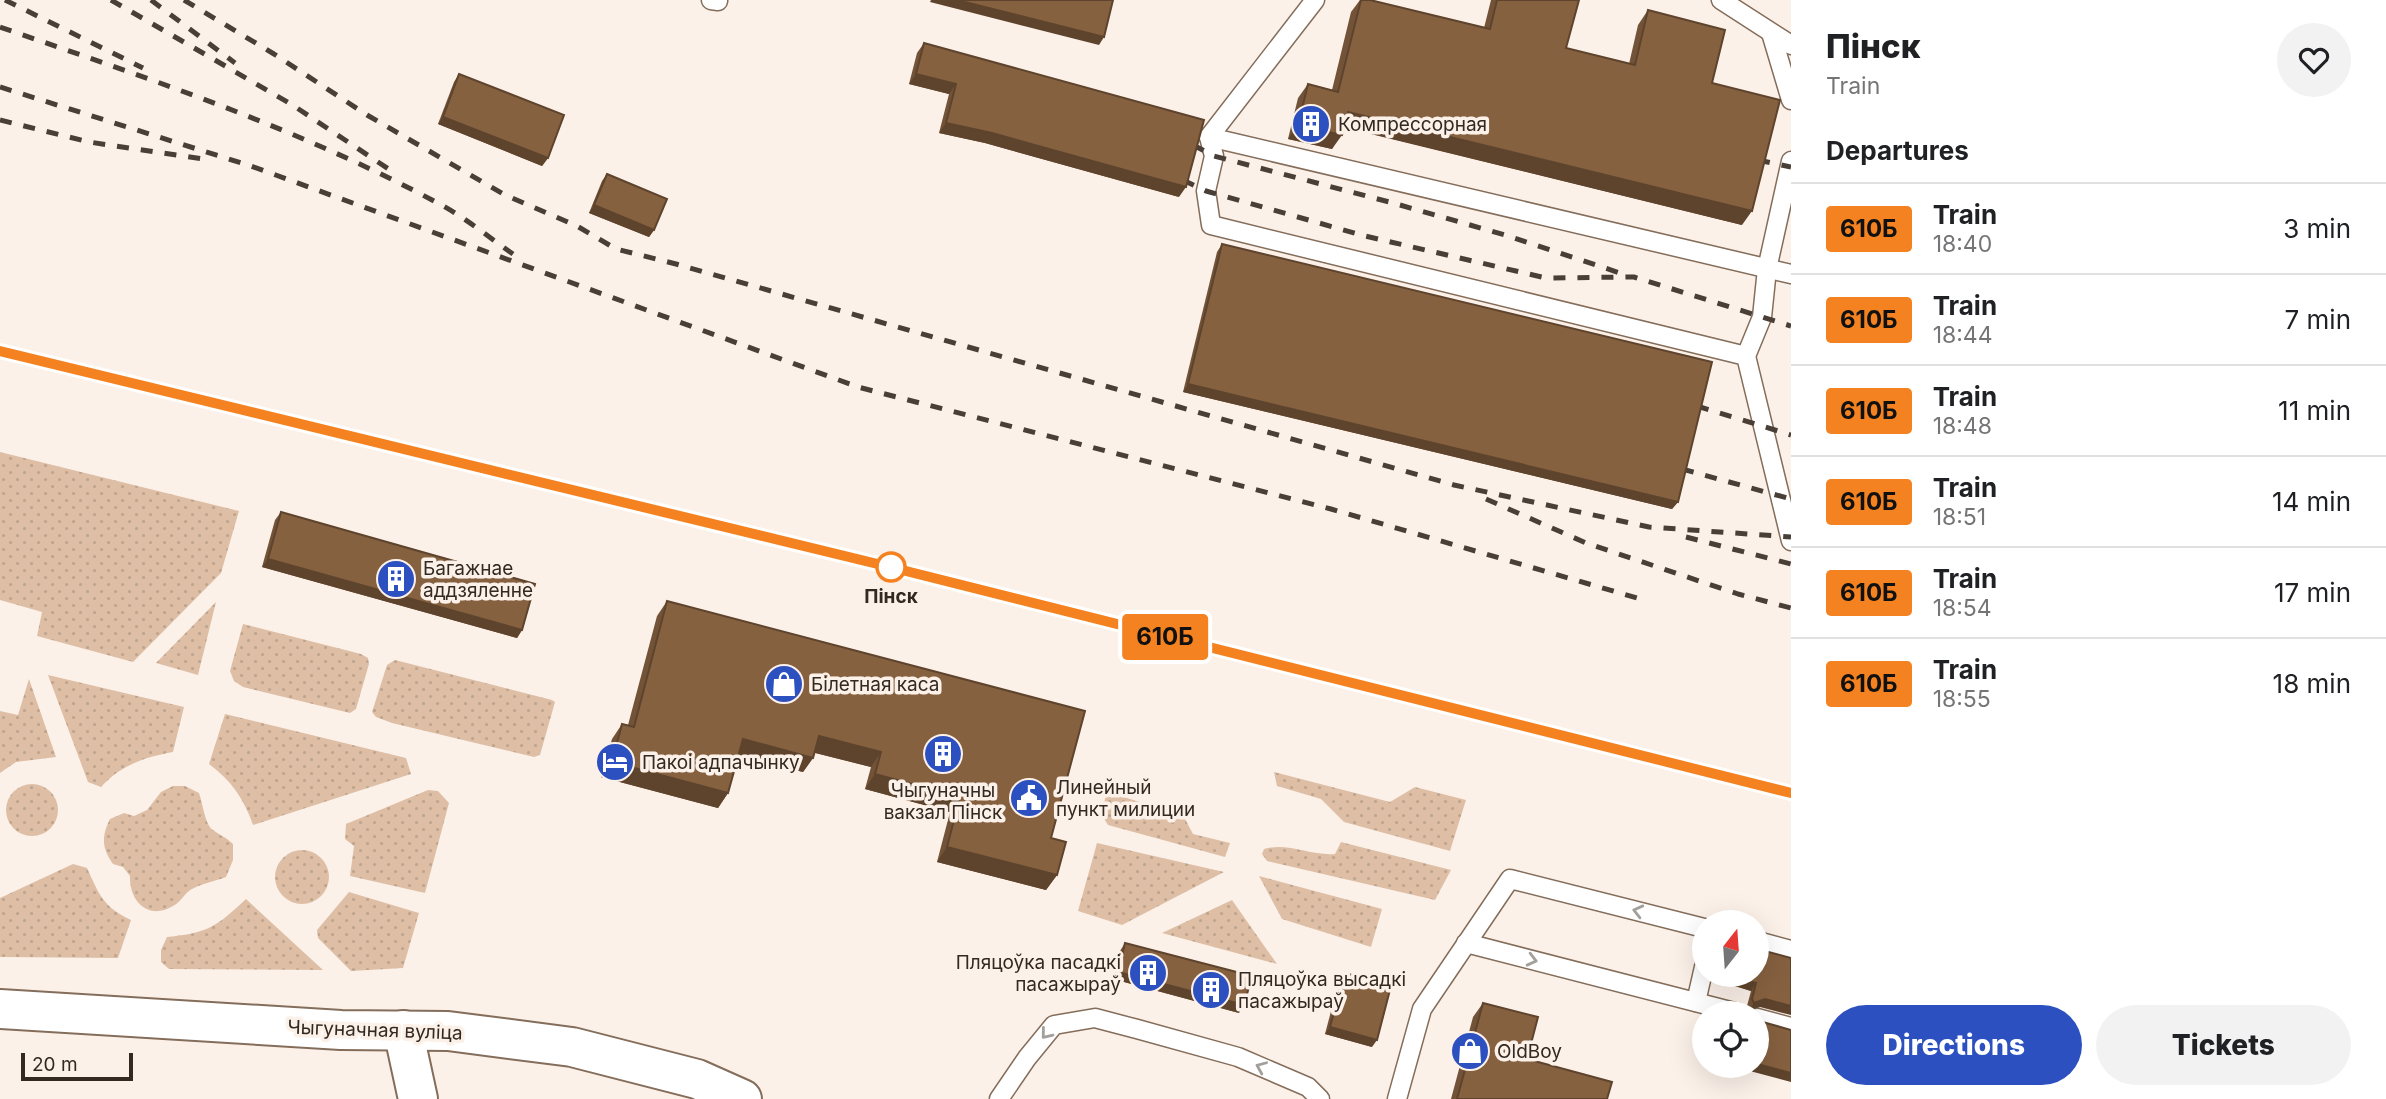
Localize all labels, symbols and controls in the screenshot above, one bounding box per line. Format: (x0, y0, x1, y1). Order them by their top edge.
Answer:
button: heart (2277, 23, 2351, 97)
text: Пінск (1826, 26, 1920, 66)
text: Train (1826, 72, 1880, 100)
building icon: Компрессорная (1290, 103, 1332, 145)
place label: Компрессорная (1338, 113, 1487, 136)
text: Departures (1826, 135, 1969, 166)
text: Train (1933, 199, 1997, 230)
text: 3 min (2283, 213, 2351, 244)
text: 610Б (1840, 214, 1898, 243)
text: 18:40 (1933, 230, 1992, 258)
text: Train (1933, 290, 1997, 321)
text: 7 min (2285, 304, 2351, 335)
text: 610Б (1840, 305, 1898, 334)
text: 18:44 (1933, 321, 1993, 349)
text: Train (1933, 381, 1997, 412)
text: 11 min (2278, 395, 2351, 426)
text: 610Б (1840, 396, 1898, 425)
text: 18:48 (1933, 412, 1992, 440)
text: Train (1933, 472, 1997, 503)
text: 14 min (2272, 486, 2351, 517)
text: 610Б (1840, 487, 1898, 516)
text: 18:51 (1933, 503, 1986, 531)
marker: Пінск (876, 552, 906, 582)
place label: Багажнае аддзяленне (423, 557, 533, 602)
building icon: Багажнае аддзяленне (375, 558, 417, 600)
text: Train (1933, 563, 1997, 594)
text: 17 min (2274, 577, 2351, 608)
text: 610Б (1840, 578, 1898, 607)
place label: Пінск (864, 585, 918, 608)
text: 18:54 (1933, 594, 1992, 622)
line badge: 610Б (1116, 614, 1214, 660)
text: 610Б (1136, 622, 1194, 651)
text: Train (1933, 654, 1997, 685)
shop icon: Білетная каса (763, 663, 805, 705)
text: 18 min (2273, 668, 2351, 699)
text: 610Б (1840, 669, 1898, 698)
place label: Білетная каса (811, 673, 939, 696)
text: 18:55 (1933, 685, 1991, 713)
building icon: Чыгуначны вакзал Пінск (922, 733, 964, 775)
hotel icon: Пакоі адпачынку (594, 741, 636, 783)
place label: Пакоі адпачынку (642, 751, 800, 774)
place label: Линейный пункт милиции (1056, 776, 1195, 821)
public building icon: Линейный пункт милиции (1008, 777, 1050, 819)
place label: Чыгуначны вакзал Пінск (884, 779, 1003, 824)
one-way arrow (1632, 905, 1644, 919)
north arrow (1692, 910, 1769, 987)
map controls (1692, 910, 1769, 1078)
place label: Пляцоўка пасадкі пасажыраў (956, 951, 1121, 996)
building icon: Пляцоўка пасадкі пасажыраў (1127, 952, 1169, 994)
one-way arrow (1526, 952, 1538, 966)
place label: Пляцоўка высадкі пасажыраў (1238, 968, 1406, 1013)
building icon: Пляцоўка высадкі пасажыраў (1190, 969, 1232, 1011)
button: locate (1692, 1001, 1769, 1078)
button: Directions (1826, 1005, 2082, 1085)
button: Tickets (2096, 1005, 2351, 1085)
street label: Чыгуначная вуліца (287, 1015, 463, 1045)
one-way arrow (1042, 1026, 1054, 1039)
shop icon: OldBoy (1449, 1030, 1491, 1072)
place label: OldBoy (1497, 1040, 1562, 1063)
scale bar (21, 1050, 133, 1082)
text: 20 m (32, 1053, 78, 1076)
one-way arrow (1256, 1061, 1268, 1075)

